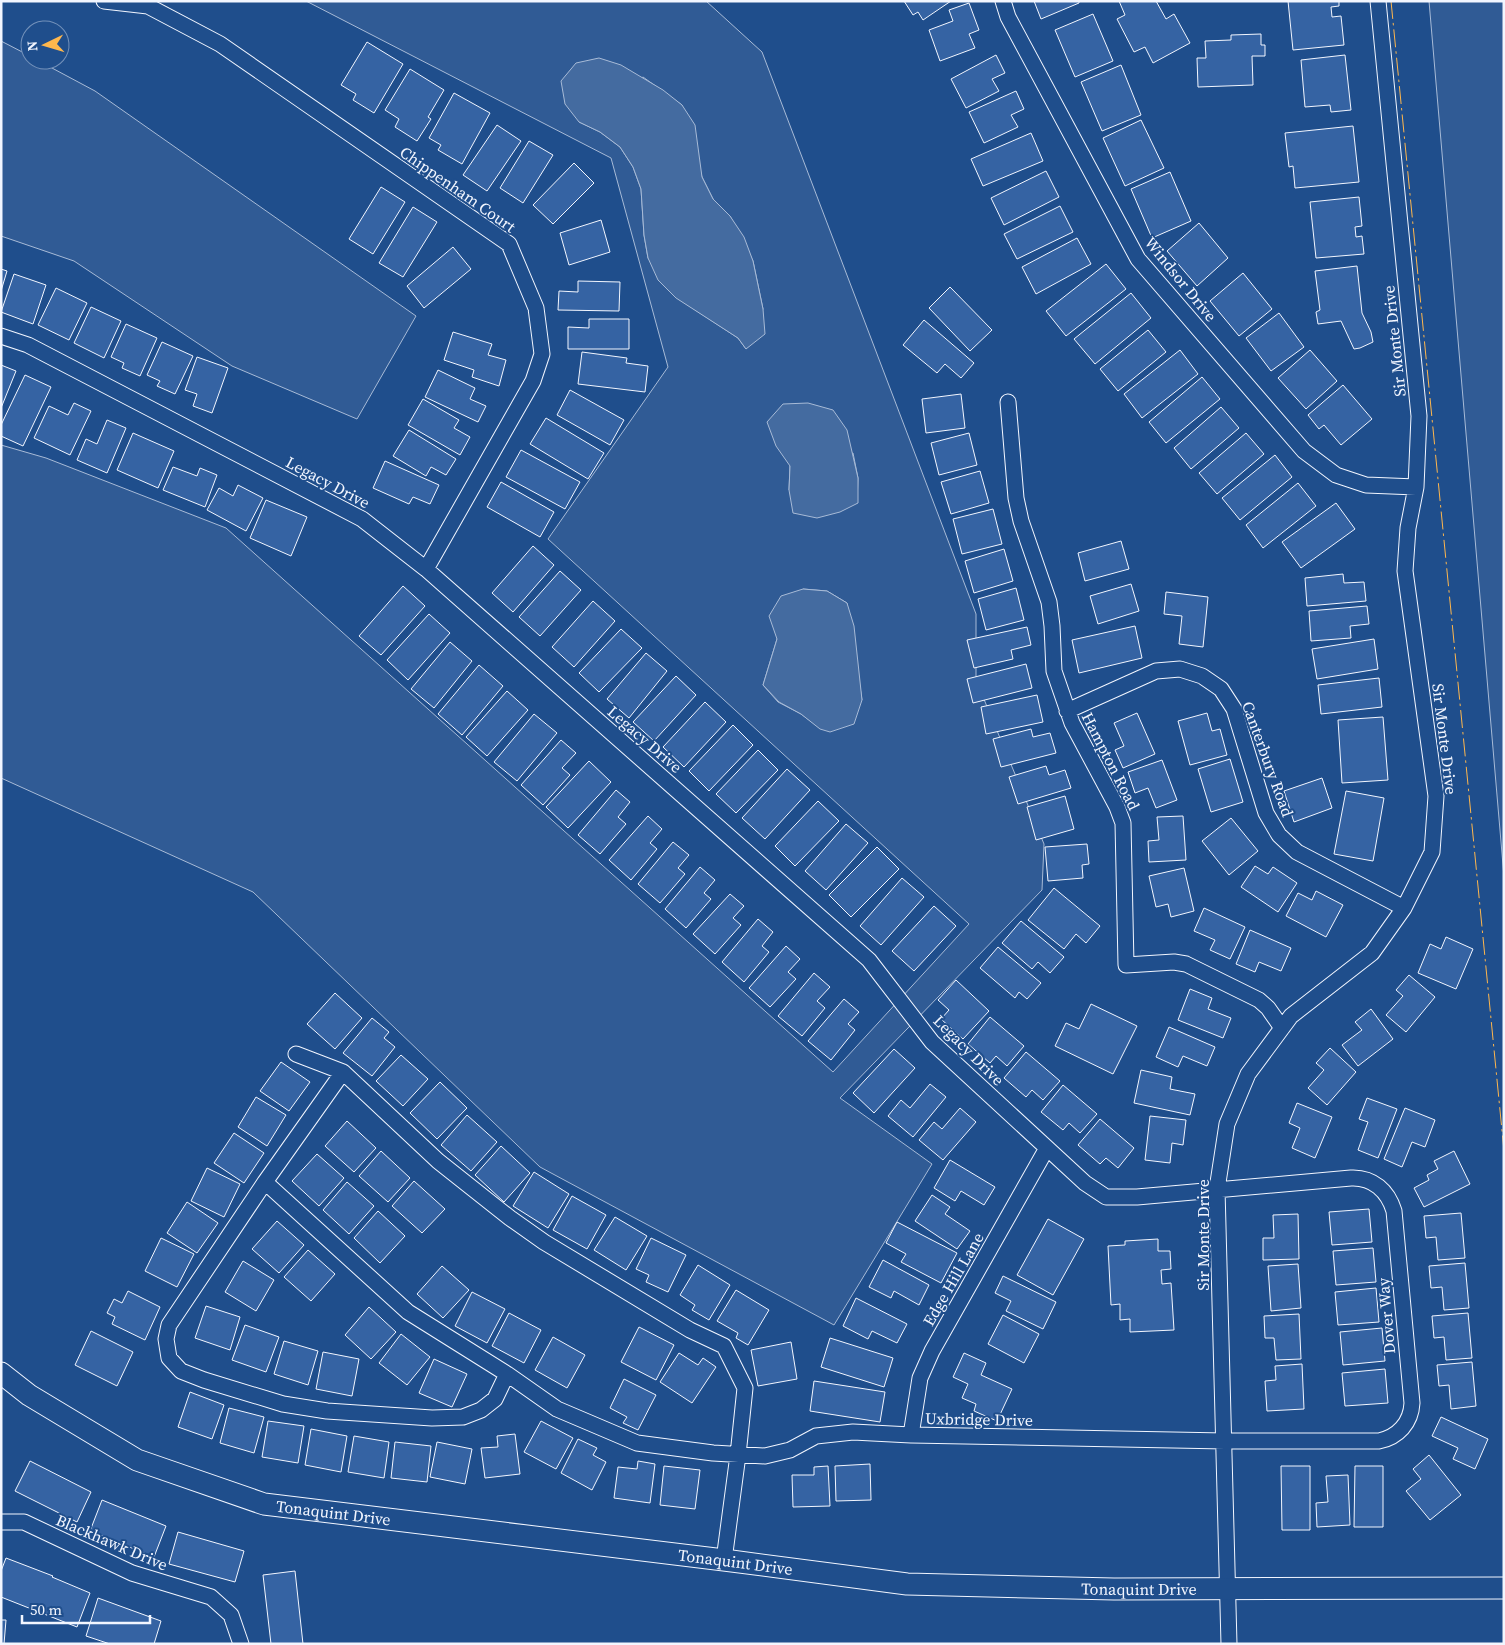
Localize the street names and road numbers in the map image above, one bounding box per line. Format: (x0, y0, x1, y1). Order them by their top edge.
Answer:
street label: Chippenham Court (396, 141, 521, 238)
street label: Windsor Drive (1140, 232, 1222, 326)
street label: Sir Monte Drive (1377, 284, 1411, 398)
street label: Legacy Drive (282, 451, 374, 513)
street label: Sir Monte Drive (1427, 682, 1463, 796)
street label: Canterbury Road (1237, 698, 1299, 820)
street label: Legacy Drive (603, 700, 687, 778)
street label: Hampton Road (1077, 708, 1145, 814)
street label: Legacy Drive (929, 1010, 1009, 1090)
street label: Sir Monte Drive (1192, 1179, 1214, 1291)
street label: Edge Hill Lane (917, 1228, 989, 1330)
street label: Dover Way (1372, 1276, 1400, 1355)
street label: Uxbridge Drive (925, 1407, 1033, 1431)
street label: Tonaquint Drive (275, 1495, 392, 1530)
street label: Blackhawk Drive (53, 1509, 171, 1575)
street label: Tonaquint Drive (677, 1544, 794, 1580)
street label: Tonaquint Drive (1081, 1577, 1197, 1600)

